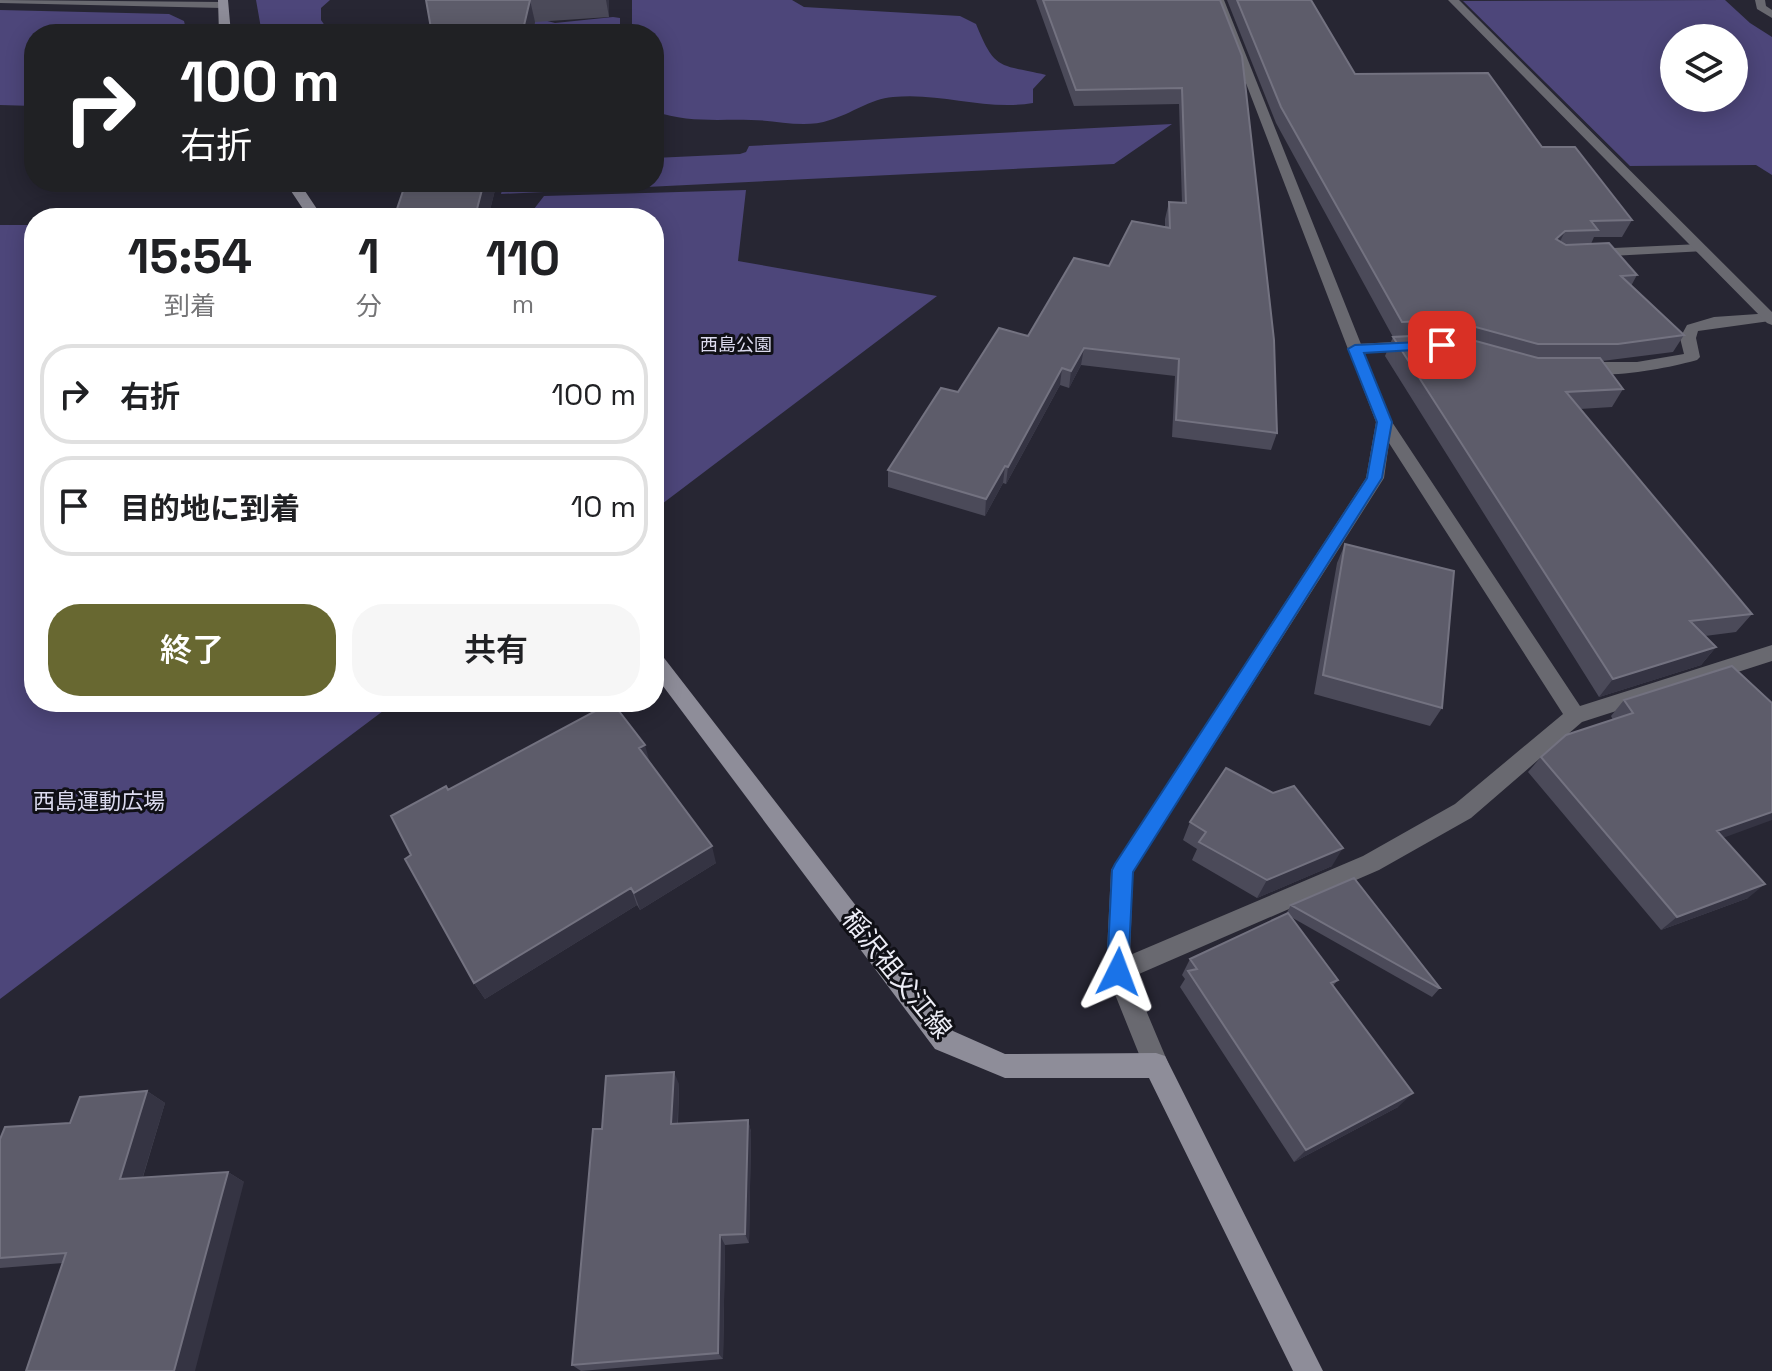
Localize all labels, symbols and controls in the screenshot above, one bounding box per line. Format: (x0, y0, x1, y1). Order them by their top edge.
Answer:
map controls (1660, 24, 1748, 112)
button: layers (1660, 24, 1748, 112)
text: 100 m (180, 46, 340, 117)
icon: right (48, 56, 152, 160)
text: 右折 (180, 123, 252, 169)
text: 15:54 (128, 226, 252, 287)
text: 1 (358, 226, 380, 287)
text: 110 (486, 228, 560, 289)
text: m (512, 287, 534, 321)
text: 到着 (164, 289, 216, 323)
text: 分 (356, 289, 382, 323)
pin (1408, 311, 1476, 379)
icon: arrive (1420, 323, 1464, 367)
park label: 西島公園 (700, 333, 772, 356)
icon: right (52, 372, 96, 416)
text: 100 m (551, 375, 636, 414)
text: 右折 (120, 377, 180, 416)
icon: arrive (52, 484, 96, 528)
text: 10 m (571, 487, 636, 526)
text: 目的地に到着 (120, 489, 300, 528)
button: 終了 (48, 604, 336, 696)
button: 共有 (352, 604, 640, 696)
park label: 西島運動広場 (33, 787, 165, 815)
street label: 稲沢祖父江線 (835, 903, 959, 1045)
position arrow (1076, 930, 1160, 1014)

